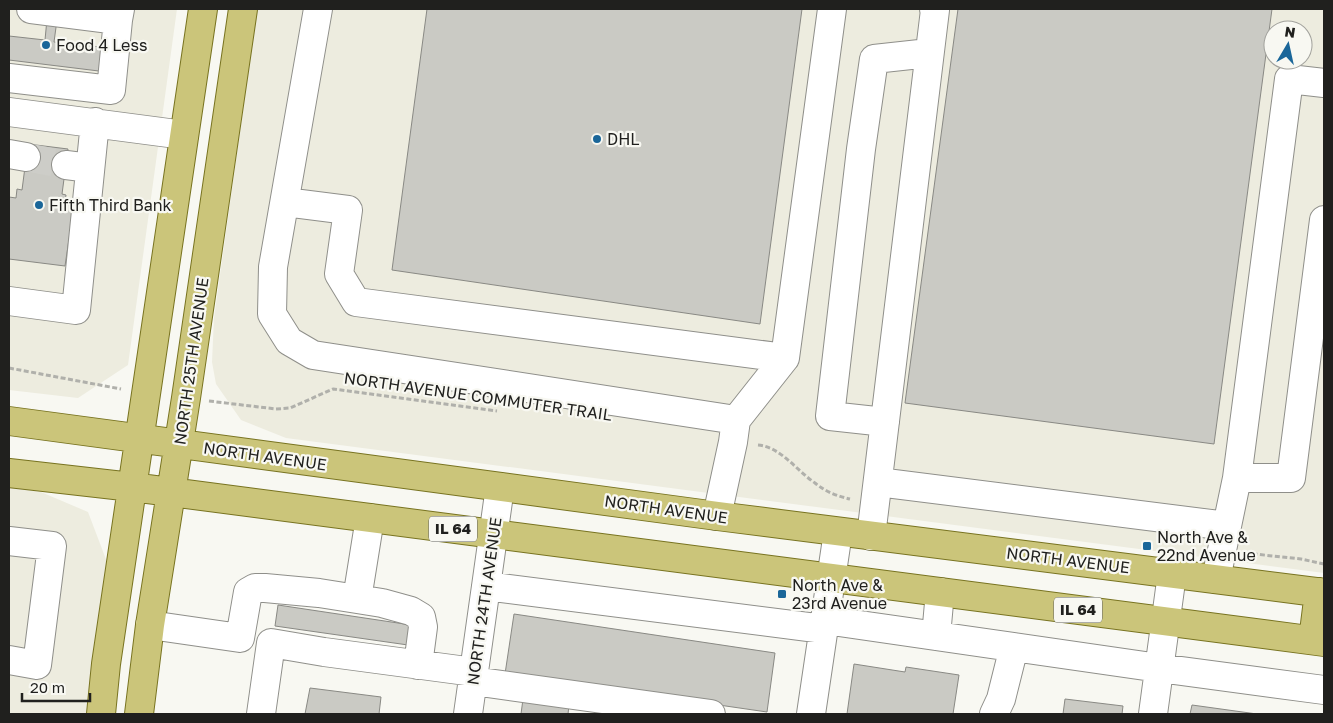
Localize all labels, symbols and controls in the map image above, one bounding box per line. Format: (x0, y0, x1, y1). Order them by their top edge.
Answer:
north arrow (1263, 20, 1313, 70)
text: N (1284, 22, 1297, 41)
place label: Food 4 Less (56, 35, 147, 55)
marker: Food 4 Less (40, 39, 52, 51)
place label: DHL (607, 129, 639, 149)
marker: DHL (591, 133, 603, 145)
place label: Fifth Third Bank (49, 195, 172, 215)
marker: Fifth Third Bank (33, 199, 45, 211)
street label: NORTH 25TH AVENUE (169, 276, 213, 446)
street label: NORTH AVENUE COMMUTER TRAIL (343, 367, 613, 425)
street label: NORTH AVENUE (202, 437, 328, 475)
street label: NORTH AVENUE (603, 490, 729, 528)
road number: IL 64 (429, 516, 477, 542)
street label: NORTH 24TH AVENUE (462, 516, 506, 686)
place label: North Ave & 22nd Avenue (1157, 527, 1256, 565)
marker: North Ave & 22nd Avenue (1141, 540, 1153, 552)
street label: NORTH AVENUE (1005, 543, 1131, 577)
place label: North Ave & 23rd Avenue (792, 575, 887, 613)
marker: North Ave & 23rd Avenue (776, 588, 788, 600)
road number: IL 64 (1054, 598, 1102, 622)
scale bar (22, 670, 90, 702)
text: 20 m (30, 678, 65, 696)

